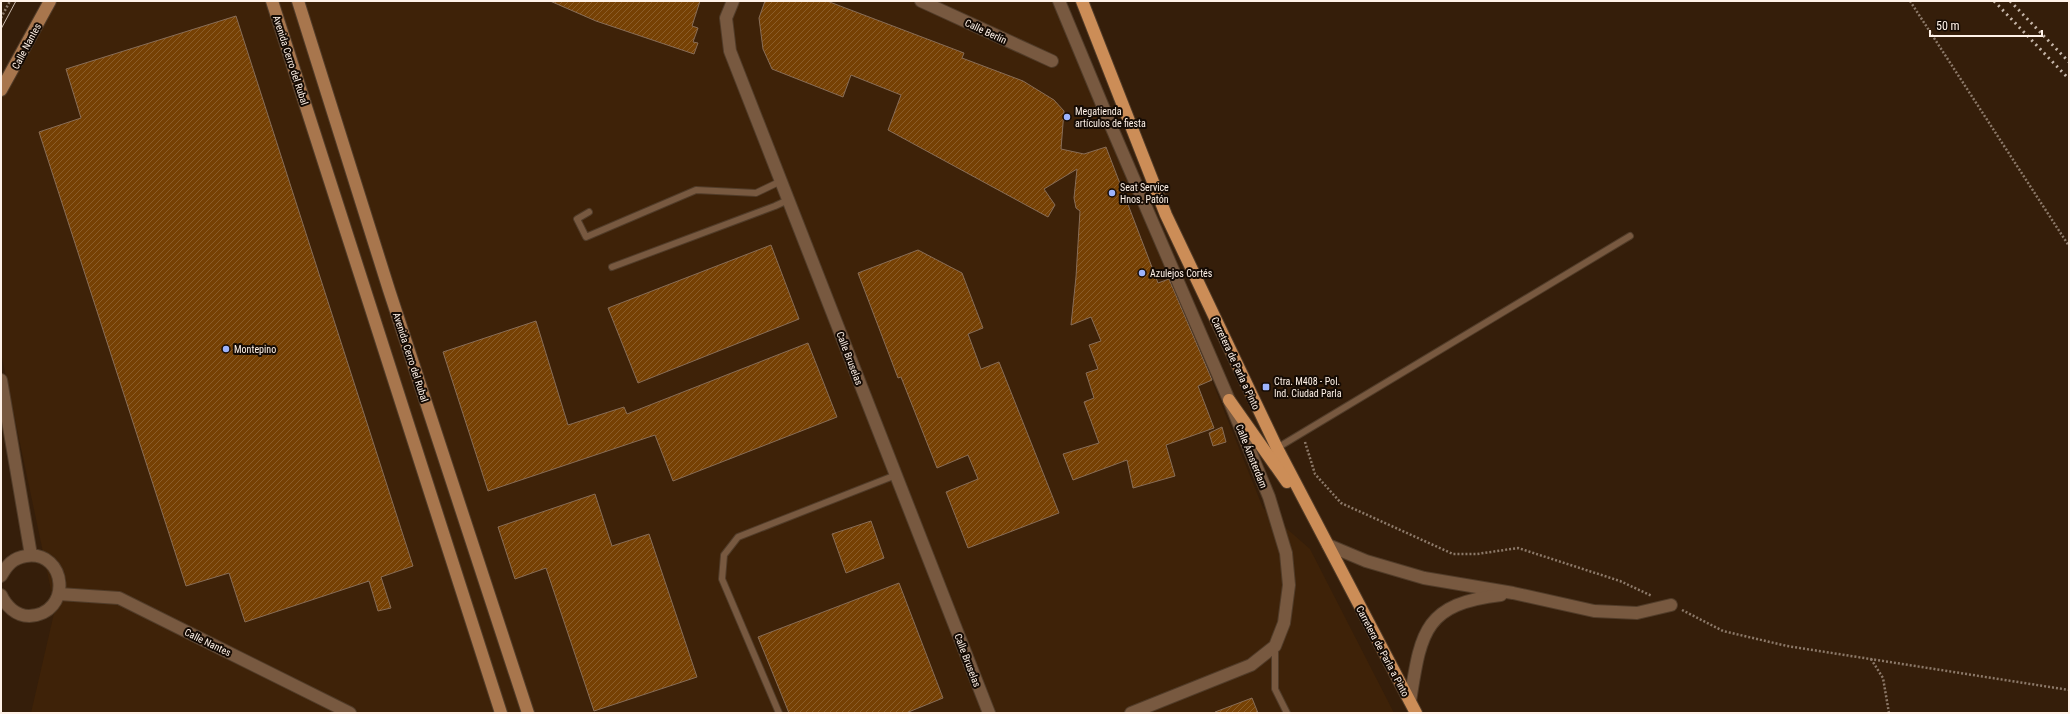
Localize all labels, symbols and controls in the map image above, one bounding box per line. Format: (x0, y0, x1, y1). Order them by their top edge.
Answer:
scale bar (1930, 12, 2042, 38)
street label: Avenida Cerro del Rubal (271, 14, 310, 106)
street label: Calle Berlín (963, 17, 1009, 46)
text: 50 m (1936, 19, 1960, 33)
street label: Calle Nantes (10, 21, 43, 71)
place label: Megatienda artículos de fiesta (1075, 106, 1146, 129)
marker: Megatienda artículos de fiesta (1062, 112, 1072, 122)
place label: Seat Service Hnos. Patón (1120, 182, 1169, 205)
marker: Seat Service Hnos. Patón (1107, 188, 1117, 198)
marker: Azulejos Cortés (1137, 268, 1147, 278)
place label: Azulejos Cortés (1150, 268, 1213, 279)
street label: Avenida Cerro del Rubal (391, 311, 430, 403)
street label: Carretera de Parla a Pinto (1209, 315, 1262, 411)
street label: Calle Bruselas (834, 330, 865, 387)
marker: Montepino (221, 344, 231, 354)
place label: Montepino (234, 344, 276, 355)
place label: Ctra. M408 - Pol. Ind. Ciudad Parla (1274, 376, 1342, 399)
marker: Ctra. M408 - Pol. Ind. Ciudad Parla (1261, 382, 1271, 392)
street label: Calle Ámsterdam (1234, 422, 1270, 490)
street label: Carretera de Parla a Pinto (1354, 604, 1411, 698)
street label: Calle Nantes (183, 627, 233, 659)
street label: Calle Bruselas (952, 632, 983, 689)

